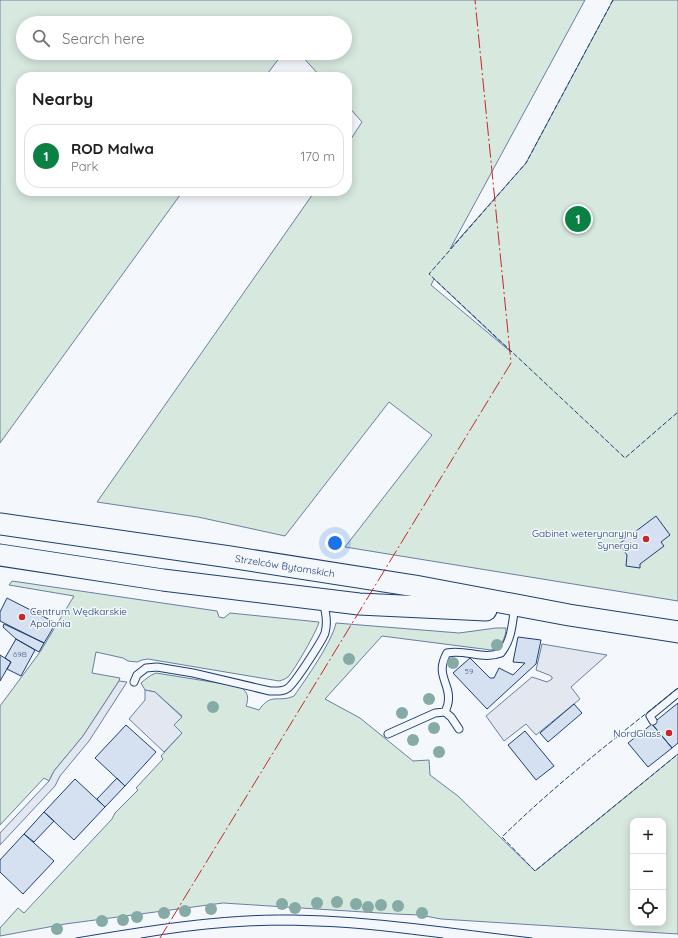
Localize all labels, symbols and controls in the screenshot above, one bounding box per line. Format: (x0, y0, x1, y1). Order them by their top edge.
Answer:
search box (16, 16, 352, 60)
icon: search (30, 27, 52, 49)
text: Search here (62, 29, 145, 48)
text: Nearby (32, 88, 93, 109)
text: ROD Malwa (71, 139, 154, 158)
text: 1 (43, 148, 49, 164)
text: 170 m (300, 148, 335, 164)
text: Park (71, 158, 99, 174)
pin: 1 (565, 204, 591, 234)
place label: Gabinet weterynaryjny Synergia (532, 527, 638, 552)
your location (325, 533, 345, 553)
marker: Gabinet weterynaryjny Synergia (641, 534, 651, 544)
street label: Strzelców Bytomskich (234, 551, 336, 580)
place label: Centrum Wędkarskie Apolonia (30, 605, 127, 630)
marker: Centrum Wędkarskie Apolonia (17, 612, 27, 622)
house number: 69B (13, 649, 27, 659)
house number: 59 (465, 666, 474, 676)
place label: NordGlass (613, 727, 661, 740)
marker: NordGlass (664, 728, 674, 738)
map controls (630, 818, 666, 926)
button: + (630, 818, 666, 854)
button: − (630, 854, 666, 890)
button: locate (630, 890, 666, 926)

